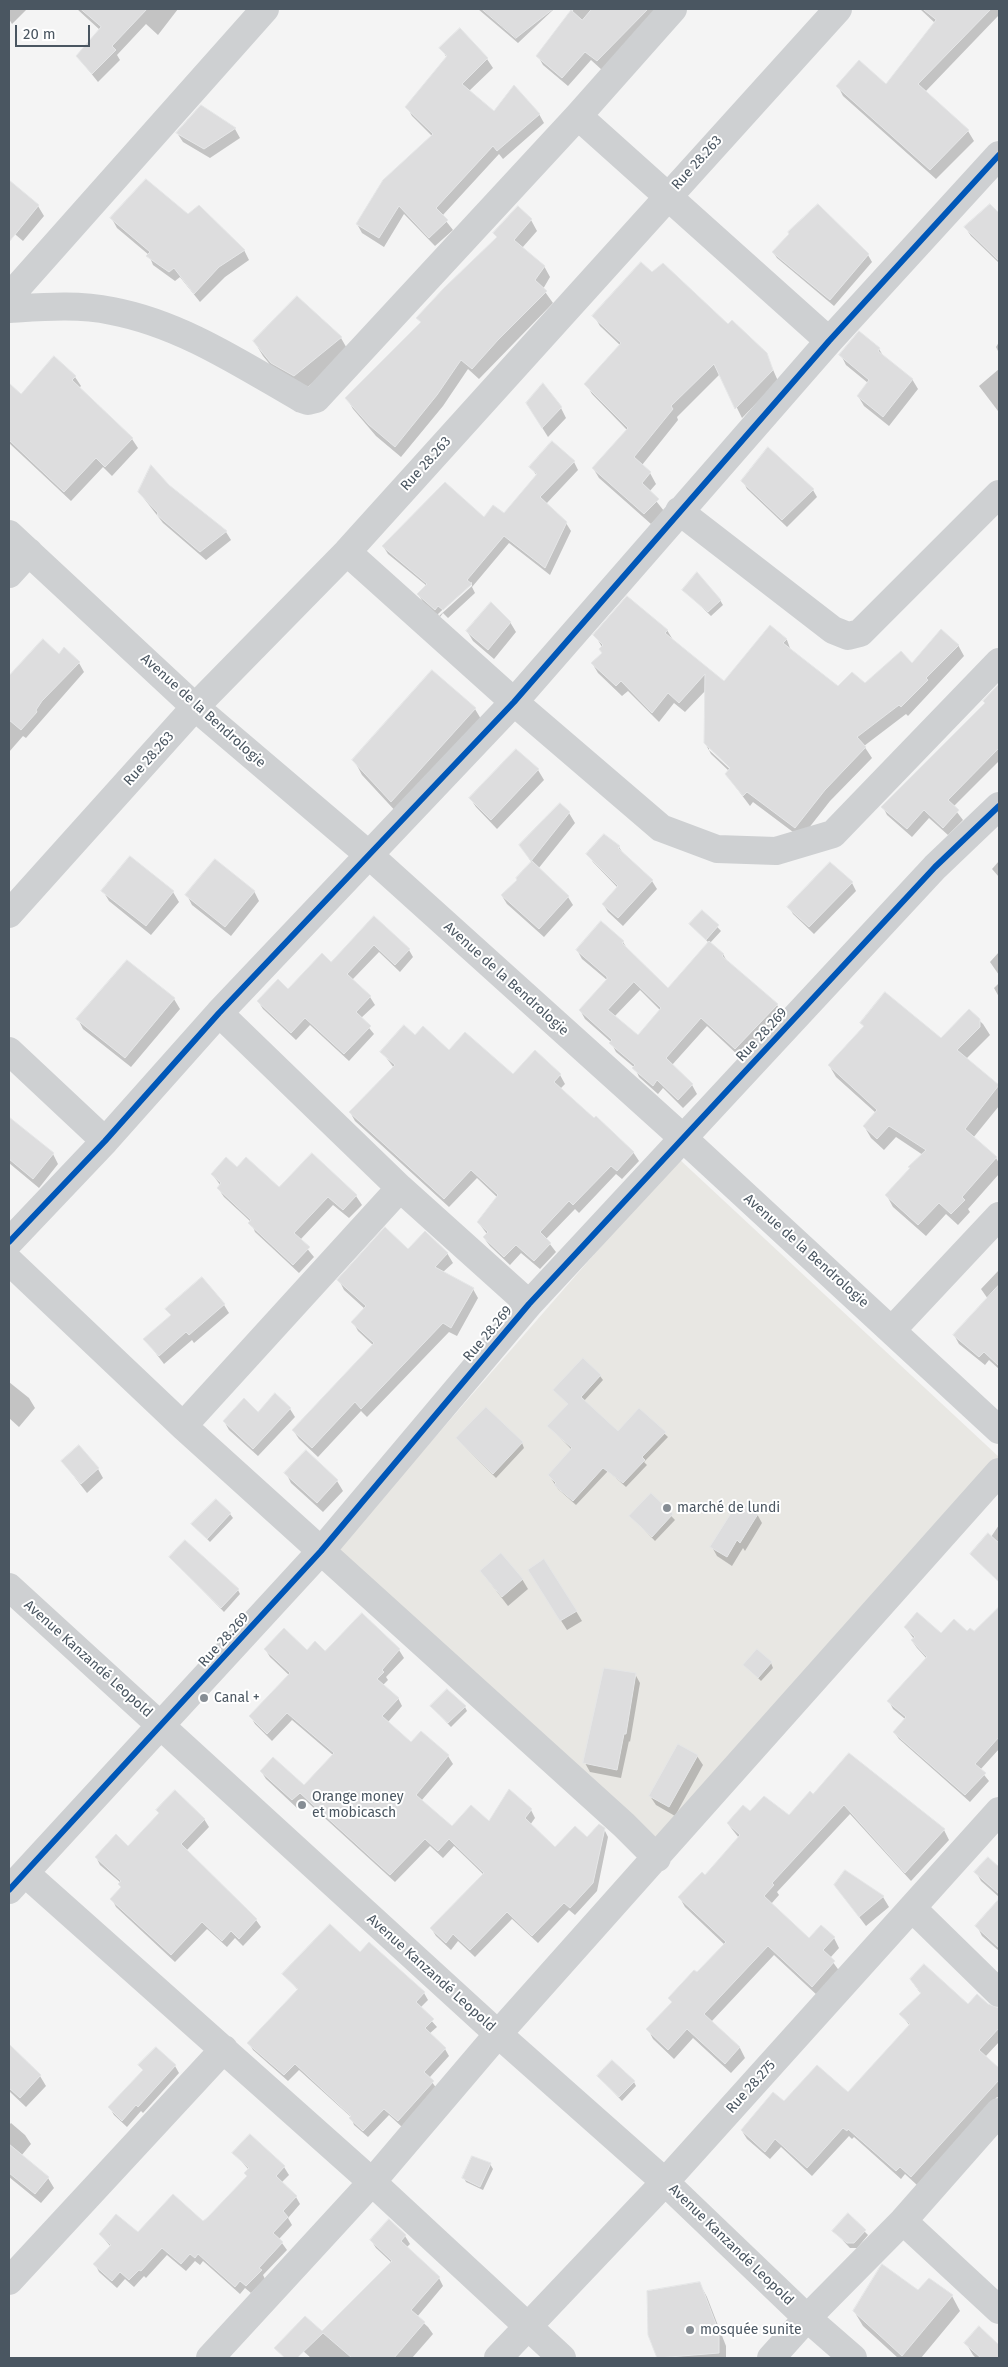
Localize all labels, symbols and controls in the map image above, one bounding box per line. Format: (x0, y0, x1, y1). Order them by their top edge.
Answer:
scale bar (18, 15, 92, 47)
text: 20 m (23, 25, 56, 43)
street label: Rue 28.263 (668, 132, 726, 194)
street label: Rue 28.263 (397, 433, 455, 495)
street label: Avenue de la Bendrologie (137, 650, 269, 772)
street label: Rue 28.263 (120, 728, 178, 790)
street label: Avenue de la Bendrologie (440, 918, 572, 1040)
street label: Rue 28.269 (733, 1005, 791, 1065)
street label: Avenue de la Bendrologie (740, 1190, 872, 1312)
street label: Rue 28.269 (460, 1303, 516, 1365)
place label: marché de lundi (677, 1500, 780, 1516)
marker: marché de lundi (661, 1502, 673, 1514)
street label: Avenue Kanzandé Leopold (20, 1597, 156, 1721)
street label: Rue 28.269 (195, 1609, 253, 1671)
place label: Canal + (214, 1690, 260, 1706)
marker: Canal + (198, 1692, 210, 1704)
place label: Orange money et mobicasch (312, 1789, 404, 1821)
marker: Orange money et mobicasch (296, 1799, 308, 1811)
street label: Avenue Kanzandé Leopold (363, 1911, 499, 2035)
street label: Rue 28.275 (723, 2057, 779, 2117)
street label: Avenue Kanzandé Leopold (665, 2181, 797, 2309)
place label: mosquée sunite (700, 2322, 802, 2338)
marker: mosquée sunite (684, 2324, 696, 2336)

